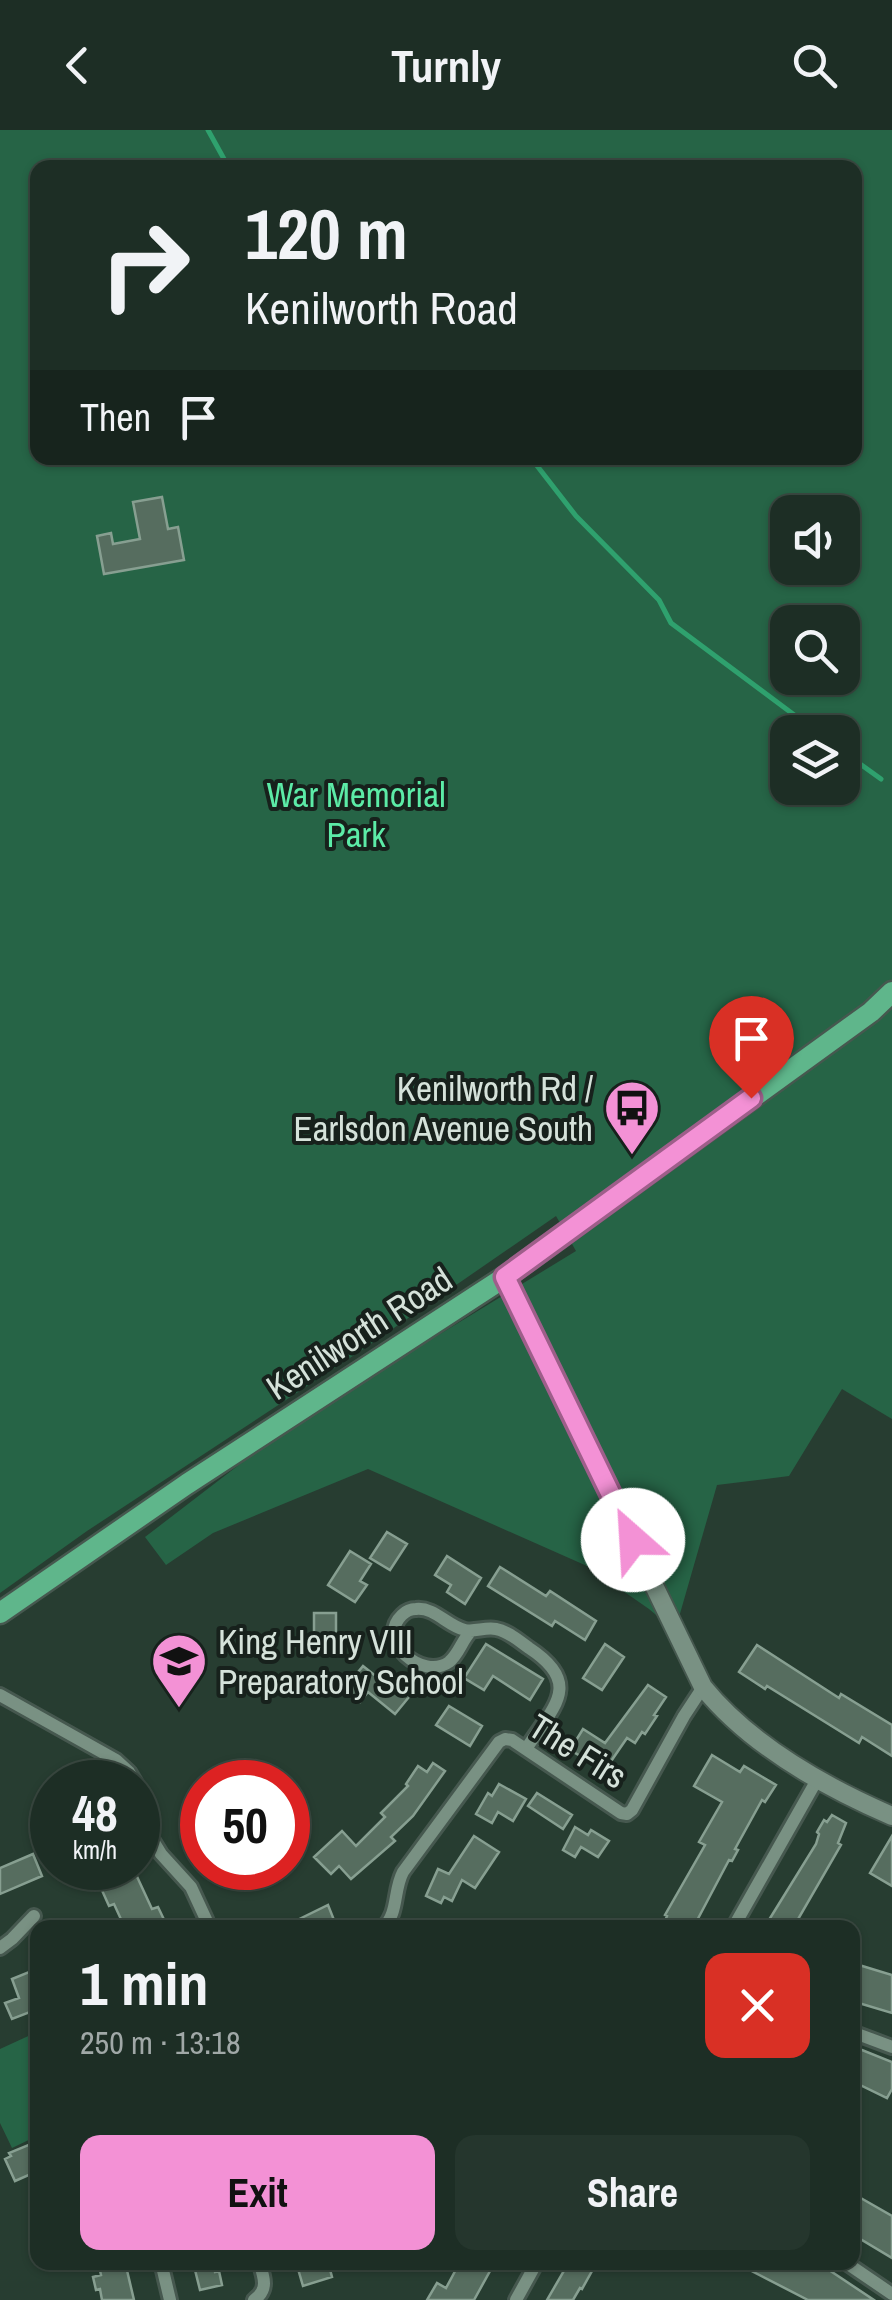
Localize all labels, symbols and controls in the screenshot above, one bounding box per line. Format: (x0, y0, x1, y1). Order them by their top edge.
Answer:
text: Turnly (391, 35, 501, 96)
icon: back (50, 38, 105, 93)
icon: search (787, 38, 842, 93)
text: 120 m (245, 187, 408, 281)
icon: right (80, 200, 210, 330)
text: Kenilworth Road (245, 277, 518, 338)
icon: arrive (171, 390, 226, 445)
text: Then (80, 392, 151, 443)
map controls (770, 495, 860, 805)
button: sound (770, 495, 860, 585)
button: search (770, 605, 860, 695)
button: layers (770, 715, 860, 805)
park label: War Memorial Park (266, 771, 446, 858)
pin (709, 996, 794, 1099)
icon: arrive (724, 1011, 779, 1066)
place label: Kenilworth Rd / Earlsdon Avenue South (294, 1065, 593, 1152)
bus stop icon: Kenilworth Rd / Earlsdon Avenue South (602, 1078, 662, 1157)
street label: Kenilworth Road (257, 1256, 461, 1410)
position arrow (581, 1488, 685, 1592)
place label: King Henry VIII Preparatory School (218, 1618, 464, 1705)
school or university icon: King Henry VIII Preparatory School (149, 1631, 209, 1710)
street label: The Firs (520, 1703, 636, 1799)
speed limit sign: 50 (180, 1760, 310, 1890)
text: 48 (72, 1779, 118, 1847)
text: km/h (73, 1833, 117, 1867)
text: 1 min (80, 1943, 209, 2024)
button: close (705, 1953, 810, 2058)
text: 250 m · 13:18 (80, 2021, 240, 2064)
button: Exit (80, 2135, 435, 2250)
button: Share (455, 2135, 810, 2250)

